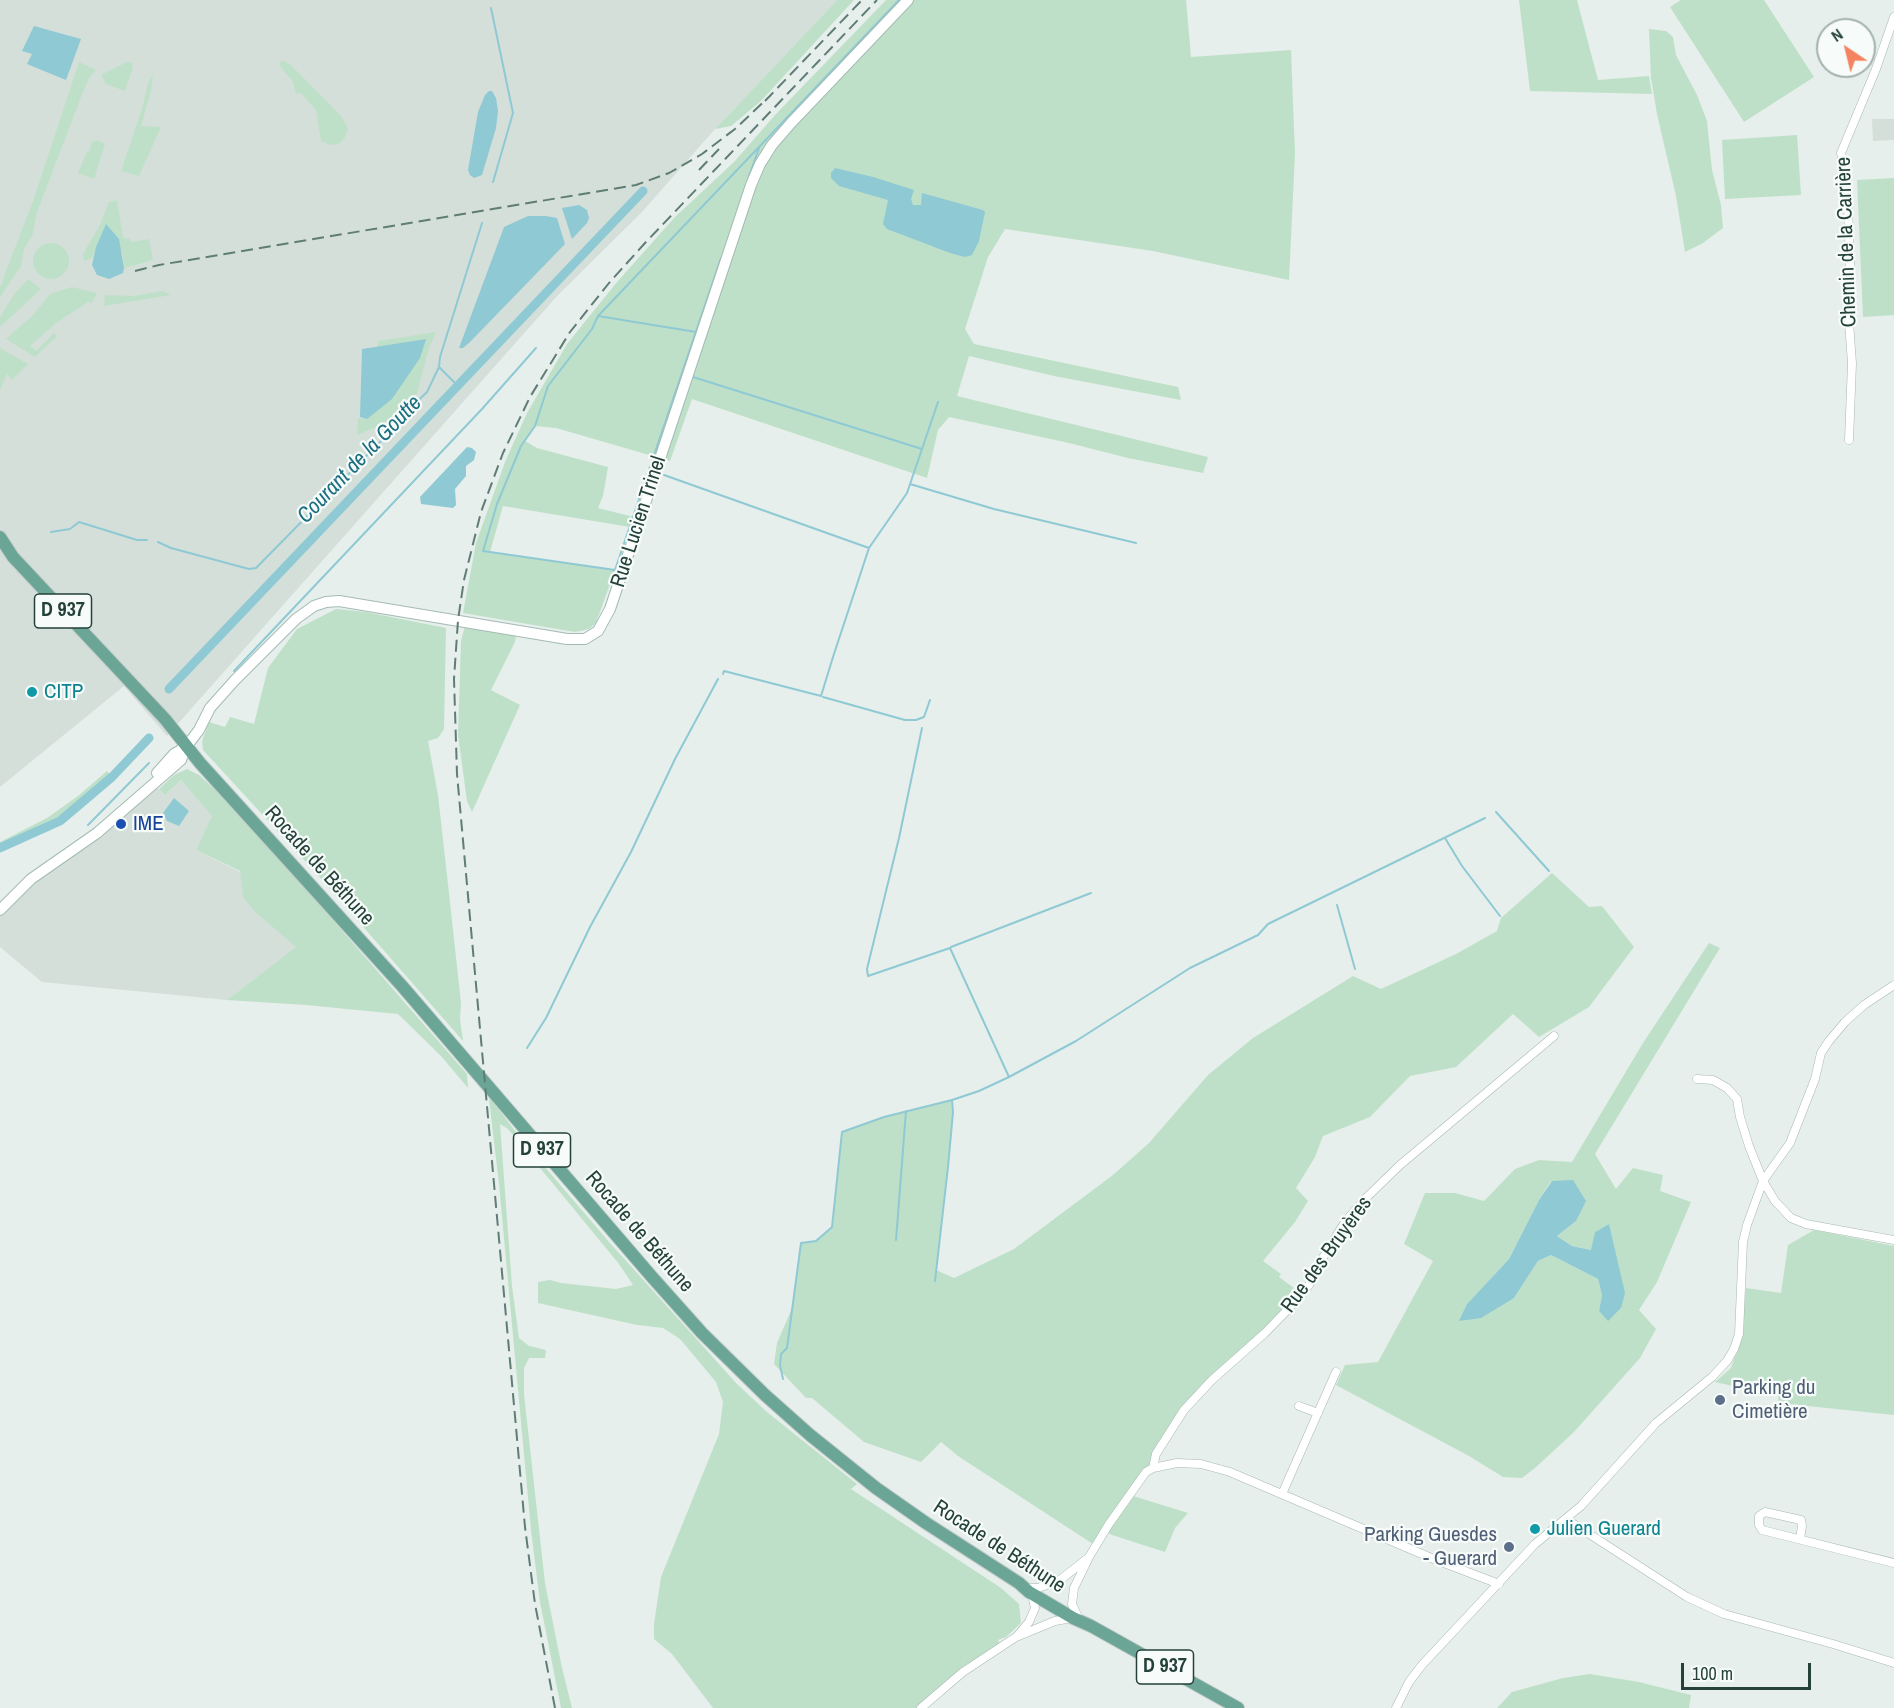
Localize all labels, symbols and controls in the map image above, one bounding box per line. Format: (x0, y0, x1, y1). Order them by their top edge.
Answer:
north arrow (1816, 18, 1876, 78)
text: N (1827, 23, 1847, 47)
street label: Chemin de la Carrière (1831, 156, 1863, 328)
water label: Courant de la Goutte (292, 391, 428, 529)
street label: Rue Lucien Trinel (606, 453, 672, 591)
road number: D 937 (34, 594, 92, 628)
place label: CITP (44, 679, 83, 705)
marker: CITP (25, 685, 39, 699)
street label: Rocade de Béthune (259, 801, 379, 931)
place label: IME (133, 811, 164, 837)
marker: IME (114, 817, 128, 831)
road number: D 937 (514, 1133, 570, 1167)
street label: Rocade de Béthune (580, 1166, 698, 1298)
street label: Rue des Bruyères (1276, 1192, 1378, 1318)
place label: Parking du Cimetière (1732, 1375, 1815, 1425)
marker: Parking du Cimetière (1713, 1393, 1727, 1407)
street label: Rocade de Béthune (928, 1495, 1070, 1599)
place label: Julien Guerard (1547, 1516, 1661, 1542)
place label: Parking Guesdes - Guerard (1364, 1522, 1497, 1572)
marker: Julien Guerard (1528, 1522, 1542, 1536)
marker: Parking Guesdes - Guerard (1502, 1540, 1516, 1554)
road number: D 937 (1136, 1650, 1194, 1684)
scale bar (1684, 1651, 1814, 1689)
text: 100 m (1692, 1661, 1733, 1686)

